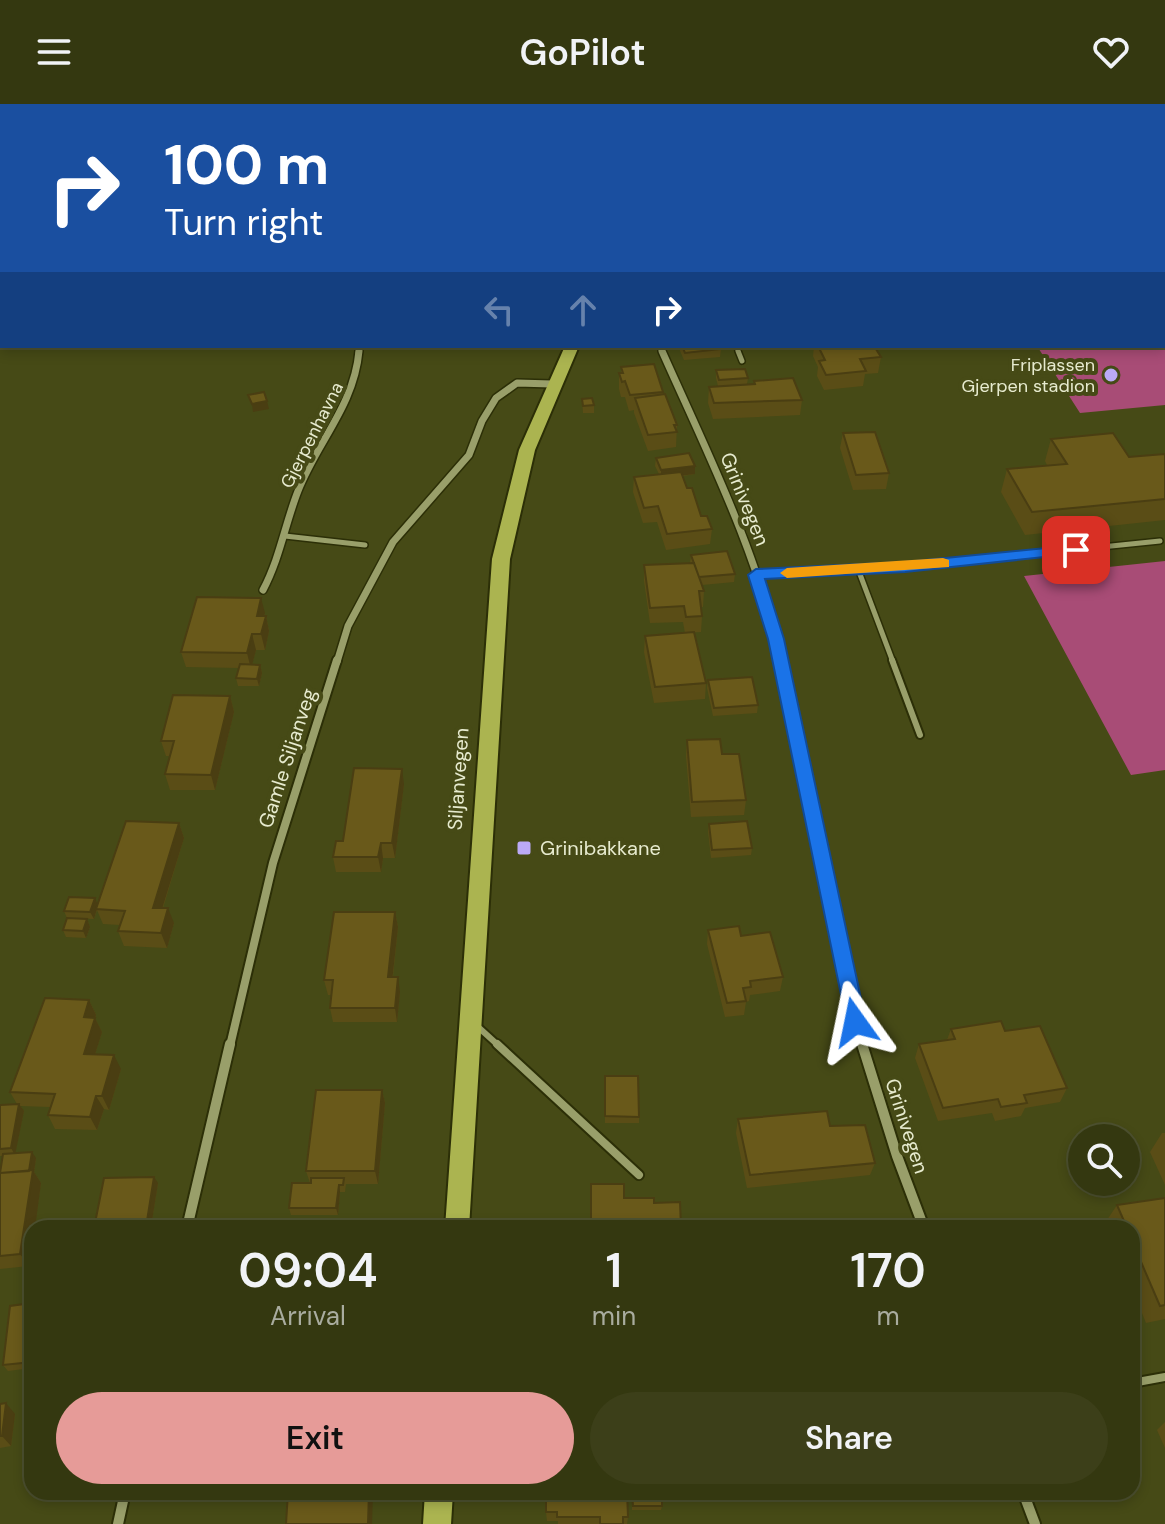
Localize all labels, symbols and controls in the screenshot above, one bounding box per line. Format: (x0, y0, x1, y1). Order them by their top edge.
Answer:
text: GoPilot (519, 29, 646, 76)
icon: menu (32, 30, 76, 74)
icon: heart (1089, 30, 1133, 74)
text: 100 m (164, 128, 329, 201)
icon: right (32, 136, 136, 240)
text: Turn right (164, 199, 323, 246)
icon: left (477, 288, 521, 332)
icon: ahead (561, 288, 605, 332)
icon: right (645, 288, 689, 332)
place label: Friplassen Gjerpen stadion (961, 353, 1095, 398)
marker: Friplassen Gjerpen stadion (1102, 366, 1120, 384)
street label: Gjerpenhavna (275, 378, 349, 492)
street label: Grinivegen (714, 448, 776, 550)
pin (1042, 516, 1110, 584)
icon: arrive (1054, 528, 1098, 572)
street label: Gamle Siljanveg (252, 685, 322, 831)
street label: Siljanvegen (441, 727, 475, 831)
place label: Grinibakkane (540, 835, 661, 861)
marker: Grinibakkane (515, 839, 533, 857)
position arrow (813, 980, 897, 1064)
street label: Grinivegen (879, 1075, 935, 1177)
map controls (1068, 1124, 1140, 1196)
button: search (1068, 1124, 1140, 1196)
text: 09:04 (238, 1239, 378, 1302)
text: 1 (606, 1239, 622, 1302)
text: 170 (850, 1239, 926, 1302)
text: Arrival (270, 1299, 346, 1333)
text: min (592, 1299, 636, 1333)
text: m (876, 1299, 900, 1333)
button: Exit (56, 1392, 574, 1484)
button: Share (590, 1392, 1108, 1484)

